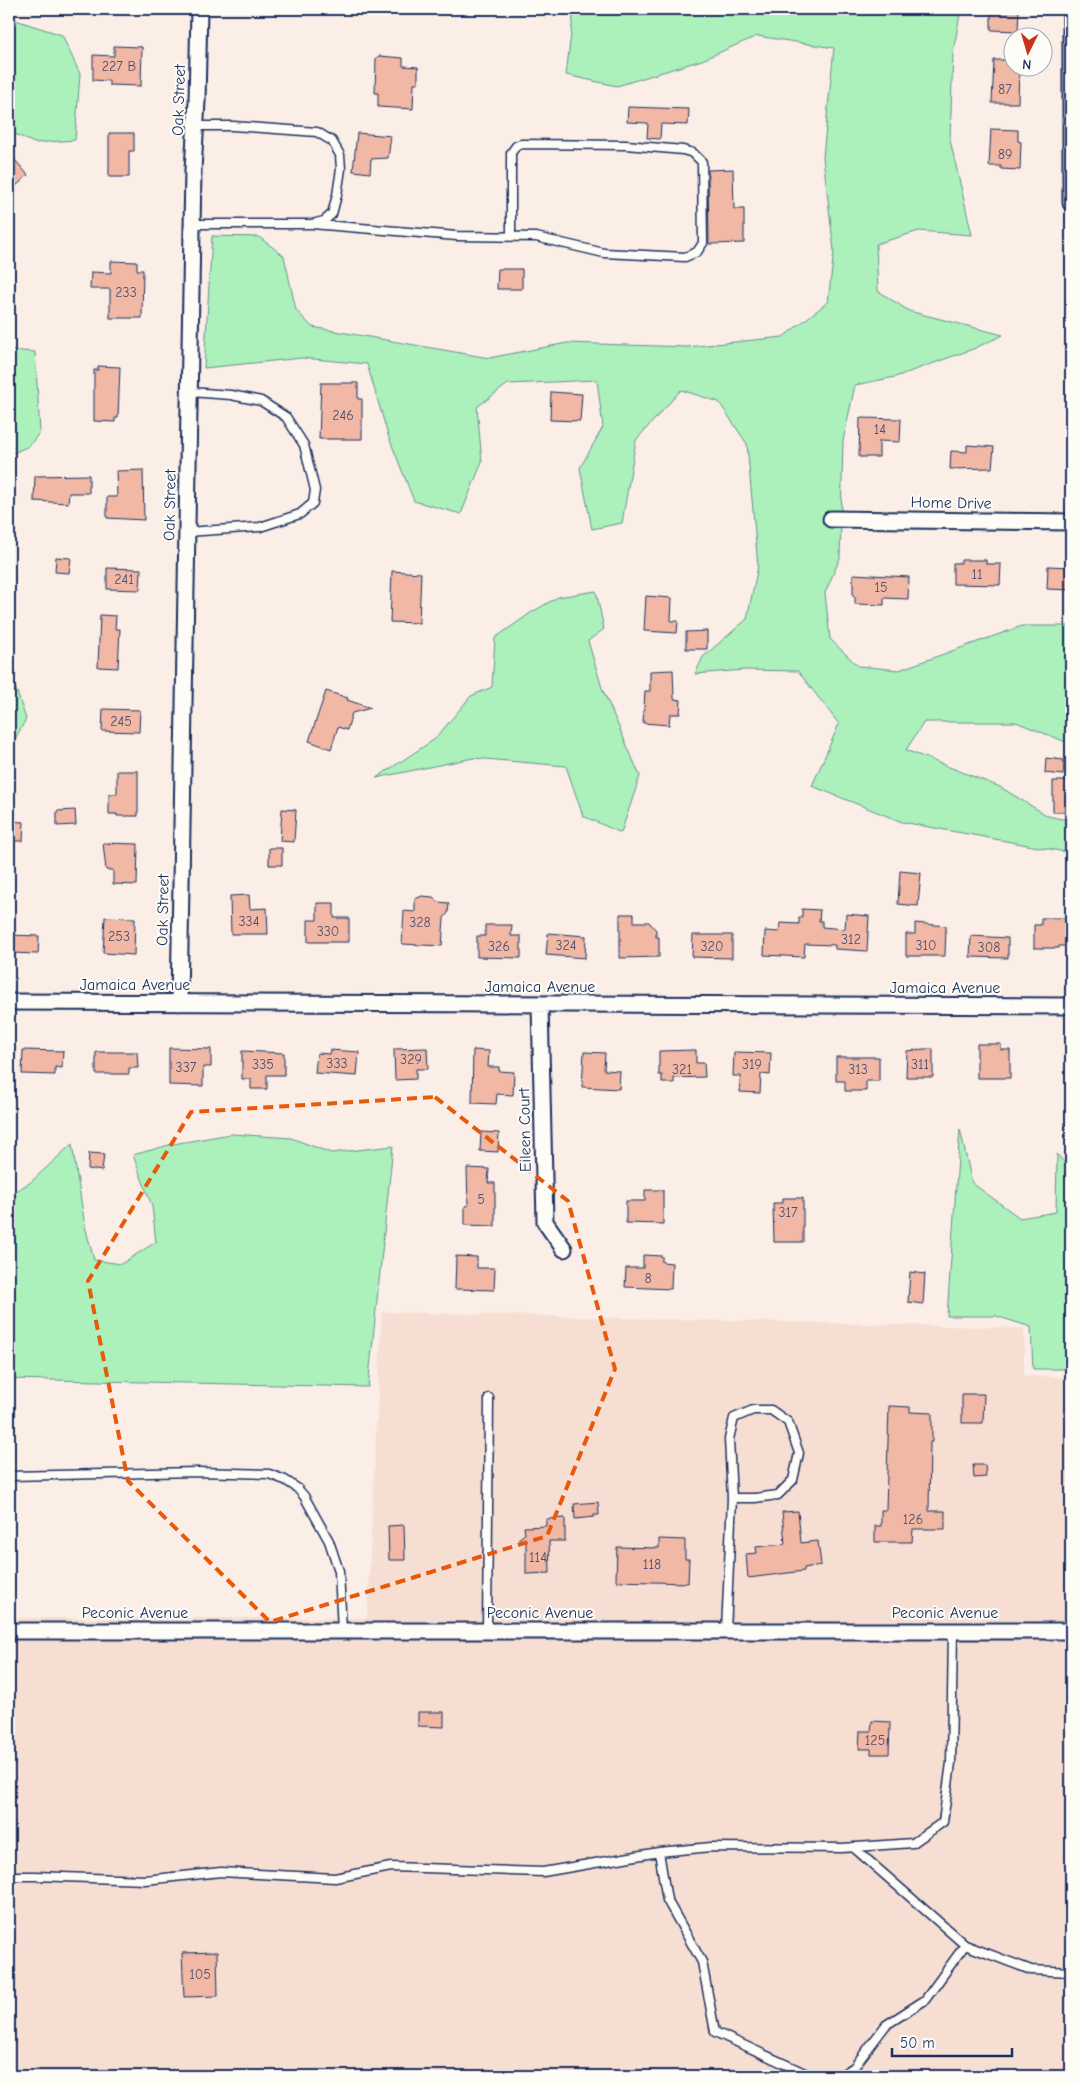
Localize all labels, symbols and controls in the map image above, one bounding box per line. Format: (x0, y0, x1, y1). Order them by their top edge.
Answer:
north arrow (1002, 28, 1052, 78)
text: N (1022, 56, 1032, 73)
house number: 227 B (102, 58, 137, 75)
street label: Oak Street (169, 63, 189, 136)
house number: 87 (998, 81, 1012, 98)
house number: 89 (998, 146, 1012, 163)
house number: 233 (115, 284, 137, 301)
house number: 246 (332, 407, 354, 424)
house number: 14 (874, 421, 886, 438)
street label: Oak Street (160, 469, 180, 541)
street label: Home Drive (910, 493, 992, 513)
house number: 11 (971, 566, 983, 583)
house number: 241 (114, 571, 134, 588)
house number: 15 (874, 579, 888, 596)
house number: 245 (110, 713, 132, 730)
street label: Oak Street (153, 874, 173, 946)
house number: 334 (239, 913, 260, 930)
house number: 328 (409, 914, 431, 931)
house number: 330 (317, 923, 339, 940)
house number: 253 (108, 928, 130, 945)
house number: 312 (841, 931, 861, 948)
house number: 324 (555, 937, 577, 954)
house number: 310 (915, 937, 937, 954)
house number: 326 (488, 938, 510, 955)
house number: 320 (701, 938, 723, 955)
house number: 308 (978, 939, 1000, 956)
street label: Jamaica Avenue (80, 976, 190, 994)
street label: Jamaica Avenue (485, 978, 595, 996)
street label: Jamaica Avenue (890, 979, 1000, 997)
house number: 329 (400, 1051, 422, 1068)
house number: 333 (326, 1055, 348, 1072)
house number: 335 (252, 1056, 274, 1073)
house number: 319 (742, 1056, 762, 1073)
house number: 311 (911, 1056, 929, 1073)
house number: 337 (176, 1059, 197, 1076)
house number: 321 (672, 1061, 692, 1078)
house number: 313 (848, 1061, 868, 1078)
street label: Eileen Court (515, 1087, 535, 1172)
house number: 5 (477, 1191, 485, 1208)
house number: 317 (778, 1204, 798, 1221)
house number: 8 (644, 1270, 652, 1287)
house number: 126 (903, 1511, 923, 1528)
house number: 114 (529, 1549, 547, 1566)
house number: 118 (643, 1556, 661, 1573)
street label: Peconic Avenue (82, 1604, 188, 1622)
street label: Peconic Avenue (487, 1604, 593, 1622)
street label: Peconic Avenue (892, 1604, 998, 1622)
house number: 125 (865, 1732, 885, 1749)
house number: 105 (189, 1966, 211, 1983)
scale bar (892, 2025, 1012, 2057)
text: 50 m (900, 2034, 935, 2052)

